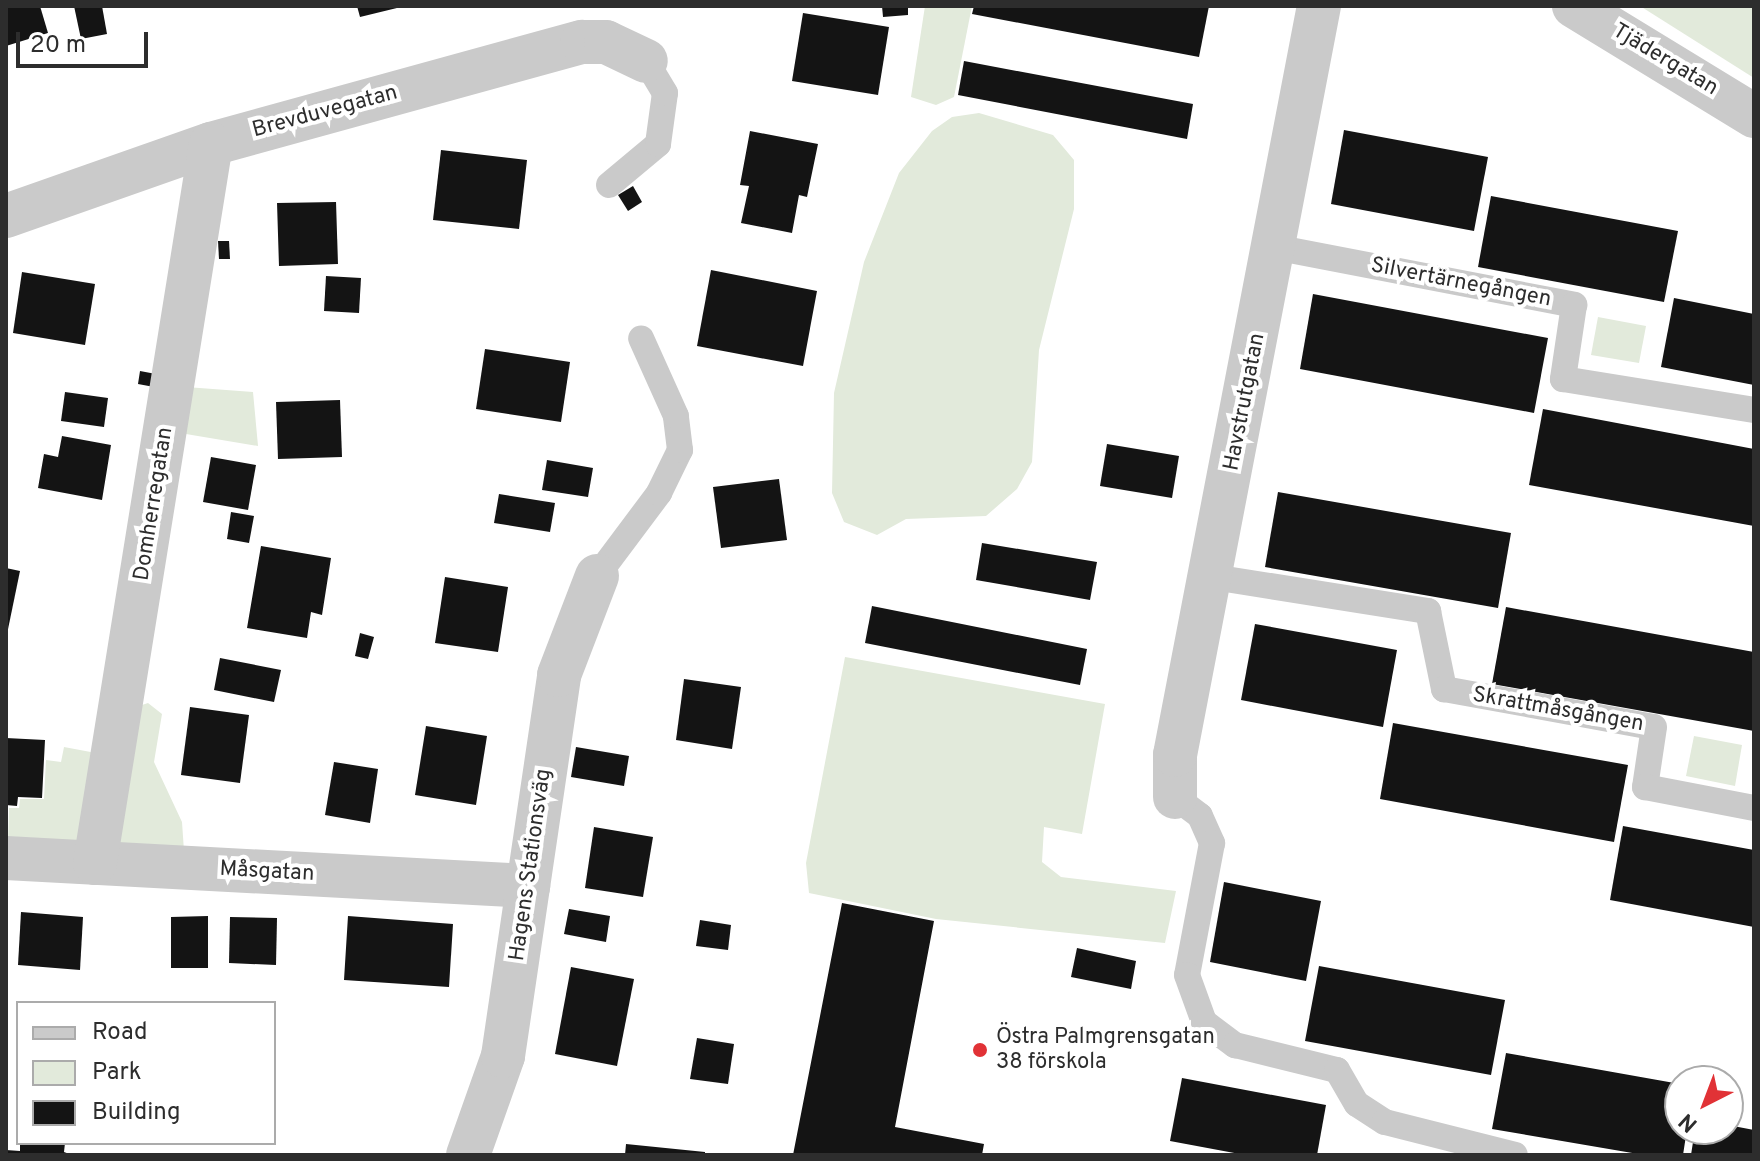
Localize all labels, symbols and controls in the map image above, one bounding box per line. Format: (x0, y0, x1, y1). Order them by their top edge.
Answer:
scale bar (20, 16, 152, 66)
street label: Tjädergatan (1607, 18, 1723, 102)
text: 20 m (30, 31, 86, 61)
street label: Brevduvegatan (249, 80, 401, 144)
street label: Silvertärnegången (1369, 253, 1553, 313)
street label: Havstrutgatan (1219, 331, 1271, 473)
street label: Domherregatan (129, 425, 179, 583)
street label: Skrattmåsgången (1470, 682, 1646, 738)
street label: Hagens Stationsväg (504, 767, 558, 963)
street label: Måsgatan (219, 856, 315, 888)
legend (16, 1001, 276, 1145)
text: Road (92, 1018, 148, 1048)
place label: Östra Palmgrensgatan 38 förskola (996, 1024, 1215, 1076)
marker: Östra Palmgrensgatan 38 förskola (971, 1041, 989, 1059)
text: Park (92, 1058, 142, 1088)
north arrow (1664, 1065, 1744, 1145)
text: Building (92, 1098, 181, 1128)
text: N (1674, 1106, 1704, 1137)

